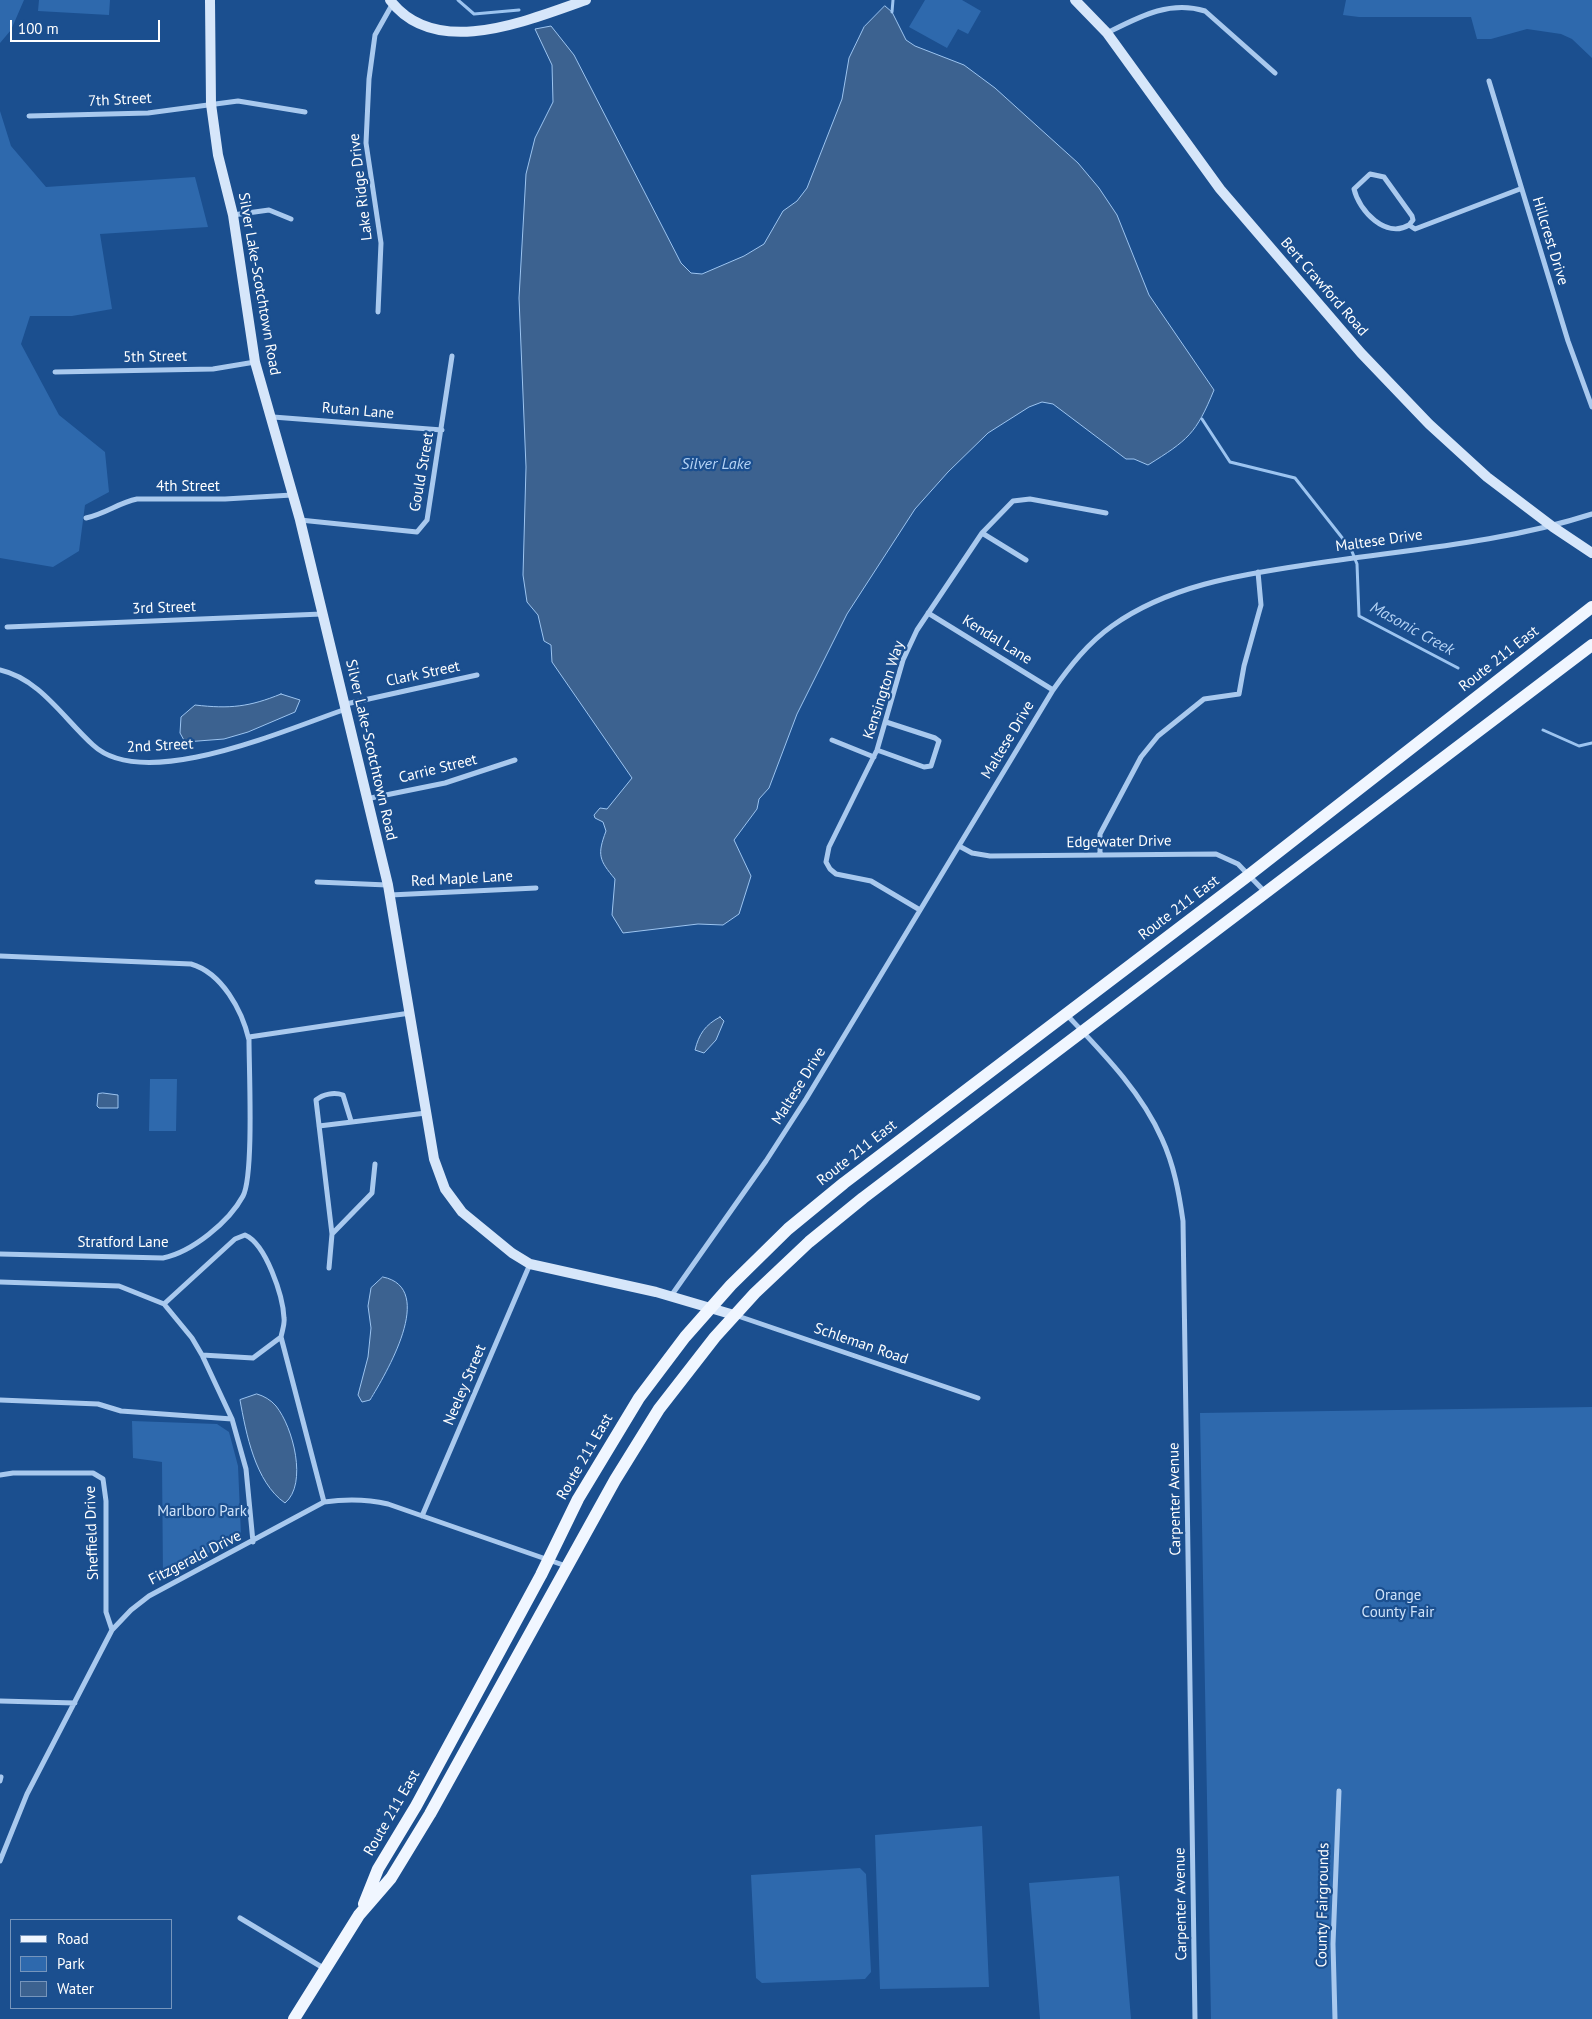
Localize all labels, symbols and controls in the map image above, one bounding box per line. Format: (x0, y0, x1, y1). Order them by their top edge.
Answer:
scale bar (12, 10, 162, 42)
text: 100 m (18, 19, 59, 38)
street label: 7th Street (88, 89, 152, 111)
street label: Lake Ridge Drive (345, 132, 377, 242)
street label: Silver Lake-Scotchtown Road (234, 191, 284, 377)
street label: Hillcrest Drive (1528, 195, 1572, 287)
street label: Bert Crawford Road (1276, 234, 1372, 340)
street label: 5th Street (123, 347, 187, 367)
street label: Rutan Lane (321, 399, 395, 423)
street label: Gould Street (406, 431, 438, 513)
water label: Silver Lake (681, 454, 751, 474)
street label: 4th Street (156, 478, 220, 496)
street label: Maltese Drive (1334, 526, 1424, 556)
street label: 3rd Street (132, 598, 196, 618)
water label: Masonic Creek (1367, 598, 1457, 660)
street label: Kendal Lane (959, 611, 1035, 669)
street label: Route 211 East (1456, 622, 1542, 696)
street label: Kensington Way (860, 639, 908, 741)
street label: Clark Street (384, 657, 462, 691)
street label: Silver Lake-Scotchtown Road (341, 658, 401, 842)
street label: Maltese Drive (978, 698, 1038, 782)
street label: 2nd Street (126, 735, 194, 757)
street label: Carrie Street (397, 751, 479, 787)
street label: Edgewater Drive (1066, 832, 1172, 852)
street label: Red Maple Lane (411, 867, 513, 891)
street label: Route 211 East (1135, 872, 1223, 944)
street label: Maltese Drive (768, 1044, 830, 1128)
street label: Route 211 East (814, 1116, 900, 1190)
street label: Stratford Lane (77, 1234, 169, 1252)
street label: Schleman Road (811, 1319, 911, 1369)
street label: Neeley Street (440, 1342, 490, 1428)
street label: Route 211 East (553, 1411, 617, 1503)
street label: Carpenter Avenue (1165, 1442, 1185, 1556)
street label: Sheffield Drive (81, 1486, 103, 1580)
park label: Marlboro Park (157, 1503, 247, 1521)
street label: Fitzgerald Drive (146, 1527, 244, 1589)
park label: Orange County Fair (1362, 1587, 1434, 1622)
street label: Route 211 East (360, 1767, 424, 1859)
street label: County Fairgrounds (1313, 1843, 1333, 1967)
street label: Carpenter Avenue (1171, 1847, 1191, 1961)
legend (10, 1919, 172, 2009)
text: Road (57, 1929, 89, 1948)
text: Park (57, 1954, 85, 1973)
text: Water (57, 1979, 94, 1998)

